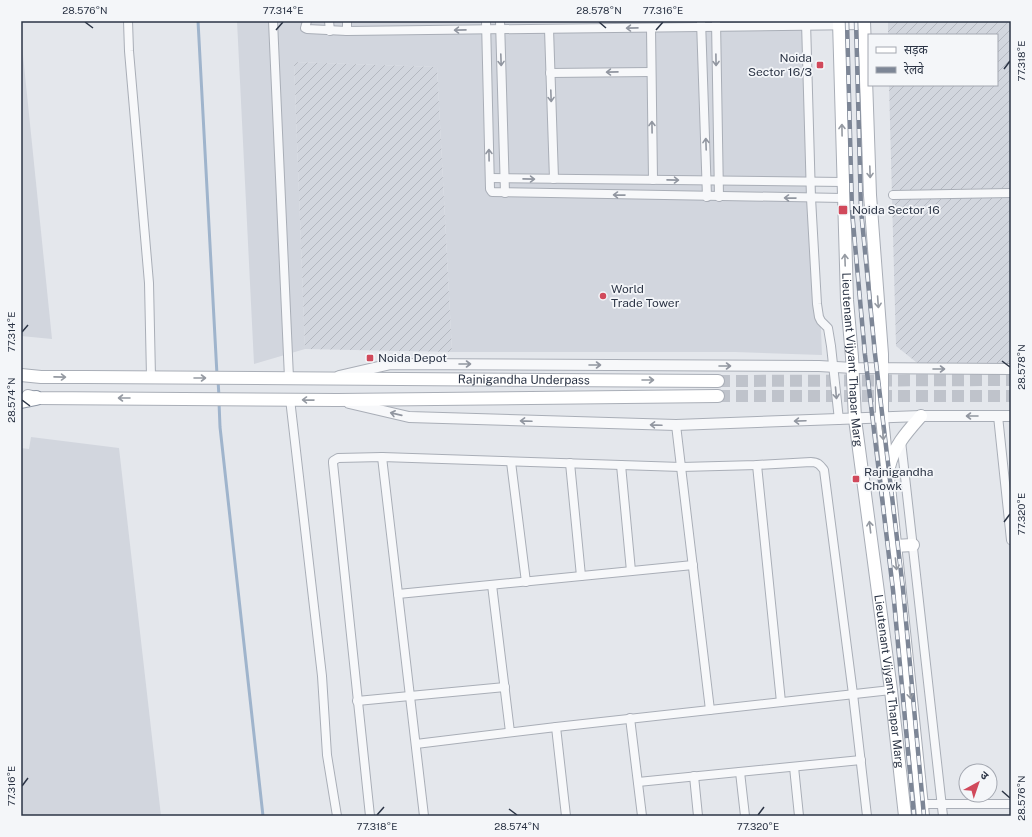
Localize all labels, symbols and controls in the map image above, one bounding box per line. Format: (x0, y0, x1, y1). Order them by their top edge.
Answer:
text: 28.576°N (62, 4, 108, 16)
text: 77.314°E (263, 4, 303, 16)
text: 28.578°N (576, 4, 622, 16)
text: 77.316°E (643, 4, 683, 16)
one-way arrow (626, 24, 639, 32)
one-way arrow (454, 26, 467, 34)
legend (868, 34, 998, 86)
text: 77.318°E (1015, 41, 1027, 81)
text: सड़क (904, 43, 929, 57)
place label: Noida Sector 16/3 (748, 51, 812, 79)
one-way arrow (497, 53, 505, 66)
one-way arrow (713, 53, 720, 66)
marker: Noida Sector 16/3 (815, 60, 825, 70)
text: रेलवे (904, 62, 924, 77)
one-way arrow (606, 68, 619, 76)
one-way arrow (547, 89, 555, 102)
one-way arrow (649, 121, 656, 134)
one-way arrow (838, 124, 846, 137)
one-way arrow (702, 138, 709, 151)
one-way arrow (485, 149, 493, 162)
one-way arrow (866, 165, 873, 178)
one-way arrow (522, 175, 535, 183)
one-way arrow (666, 176, 679, 184)
one-way arrow (613, 191, 626, 199)
one-way arrow (784, 194, 797, 202)
place label: Noida Sector 16 (852, 203, 940, 217)
marker: Noida Sector 16 (837, 204, 849, 216)
one-way arrow (842, 254, 849, 267)
street label: Lieutenant Vijyant Thapar Marg (839, 272, 866, 448)
place label: World Trade Tower (611, 282, 680, 310)
marker: World Trade Tower (598, 291, 608, 301)
one-way arrow (875, 295, 882, 308)
text: 77.314°E (5, 312, 17, 352)
text: 28.578°N (1015, 344, 1027, 390)
place label: Noida Depot (378, 351, 447, 365)
marker: Noida Depot (365, 353, 375, 363)
one-way arrow (458, 360, 471, 368)
one-way arrow (588, 361, 601, 369)
one-way arrow (718, 362, 731, 370)
one-way arrow (932, 365, 945, 373)
street label: Rajnigandha Underpass (458, 372, 590, 387)
one-way arrow (53, 373, 66, 381)
one-way arrow (193, 374, 206, 382)
one-way arrow (641, 376, 654, 384)
text: 28.574°N (5, 377, 17, 423)
one-way arrow (833, 386, 840, 399)
one-way arrow (118, 394, 131, 402)
one-way arrow (302, 396, 315, 404)
one-way arrow (390, 410, 403, 417)
one-way arrow (966, 412, 979, 420)
one-way arrow (520, 417, 533, 424)
one-way arrow (794, 417, 807, 425)
one-way arrow (650, 421, 663, 428)
one-way arrow (879, 428, 886, 441)
place label: Rajnigandha Chowk (864, 465, 933, 493)
marker: Rajnigandha Chowk (851, 474, 861, 484)
text: 77.320°E (1015, 493, 1027, 535)
one-way arrow (866, 521, 874, 534)
one-way arrow (893, 557, 900, 570)
street label: Lieutenant Vijyant Thapar Marg (871, 594, 907, 769)
one-way arrow (906, 686, 914, 699)
north arrow (958, 763, 998, 803)
text: 77.316°E (5, 766, 17, 806)
text: उ (978, 769, 991, 782)
text: 28.576°N (1015, 775, 1027, 821)
text: 77.318°E (357, 820, 397, 832)
text: 28.574°N (494, 820, 540, 832)
text: 77.320°E (737, 820, 779, 832)

